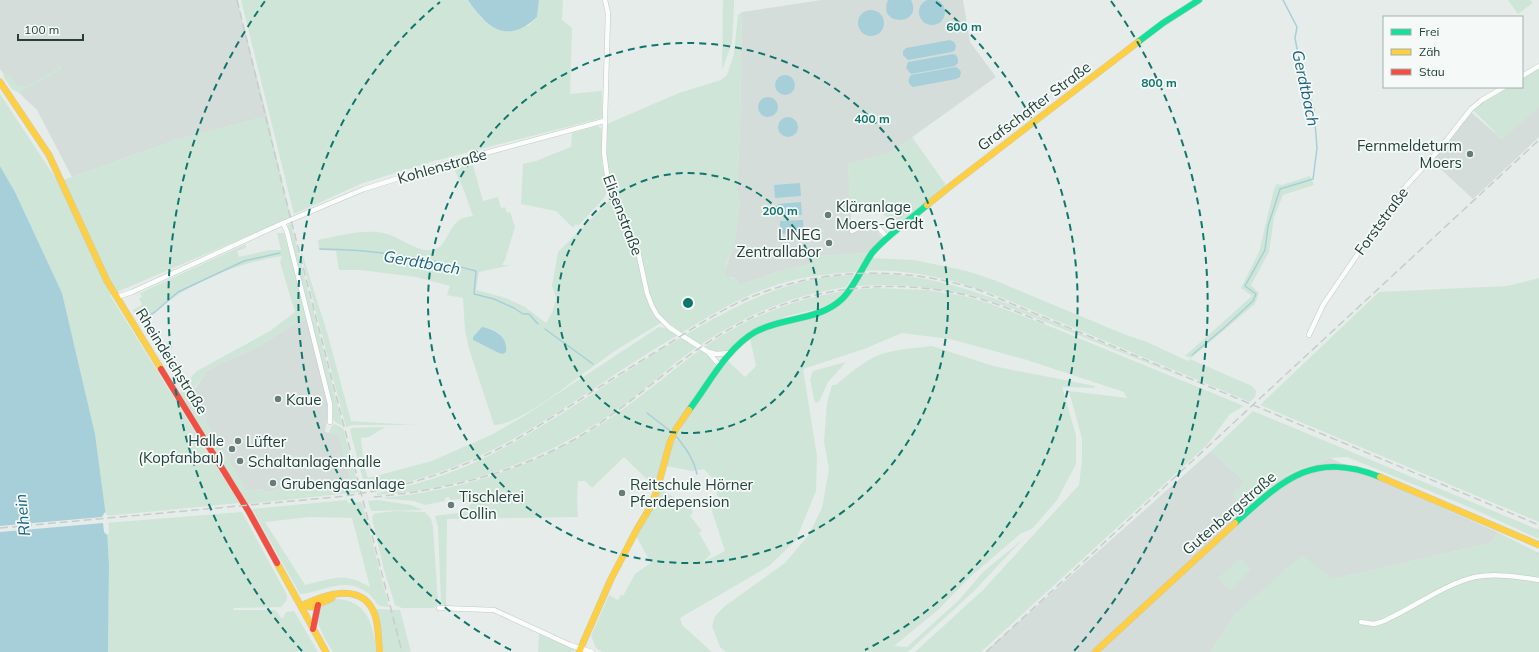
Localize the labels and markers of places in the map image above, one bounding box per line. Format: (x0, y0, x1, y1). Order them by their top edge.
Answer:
place label: Fernmeldeturm Moers (1357, 136, 1462, 172)
marker: Fernmeldeturm Moers (1465, 149, 1475, 159)
place label: Kläranlage Moers-Gerdt (836, 197, 924, 233)
marker: Kläranlage Moers-Gerdt (823, 210, 833, 220)
place label: LINEG Zentrallabor (737, 225, 822, 261)
marker: LINEG Zentrallabor (824, 238, 834, 248)
centre of rings (681, 296, 695, 310)
place label: Kaue (286, 390, 321, 409)
marker: Kaue (273, 394, 283, 404)
place label: Halle (Kopfanbau) (138, 431, 224, 467)
place label: Lüfter (246, 432, 287, 451)
marker: Lüfter (233, 436, 243, 446)
marker: Halle (Kopfanbau) (227, 444, 237, 454)
place label: Schaltanlagenhalle (248, 452, 381, 471)
marker: Schaltanlagenhalle (235, 456, 245, 466)
place label: Grubengasanlage (281, 474, 405, 493)
place label: Reitschule Hörner Pferdepension (630, 475, 754, 511)
marker: Grubengasanlage (268, 478, 278, 488)
place label: Tischlerei Collin (459, 487, 524, 523)
marker: Reitschule Hörner Pferdepension (617, 488, 627, 498)
marker: Tischlerei Collin (446, 500, 456, 510)

